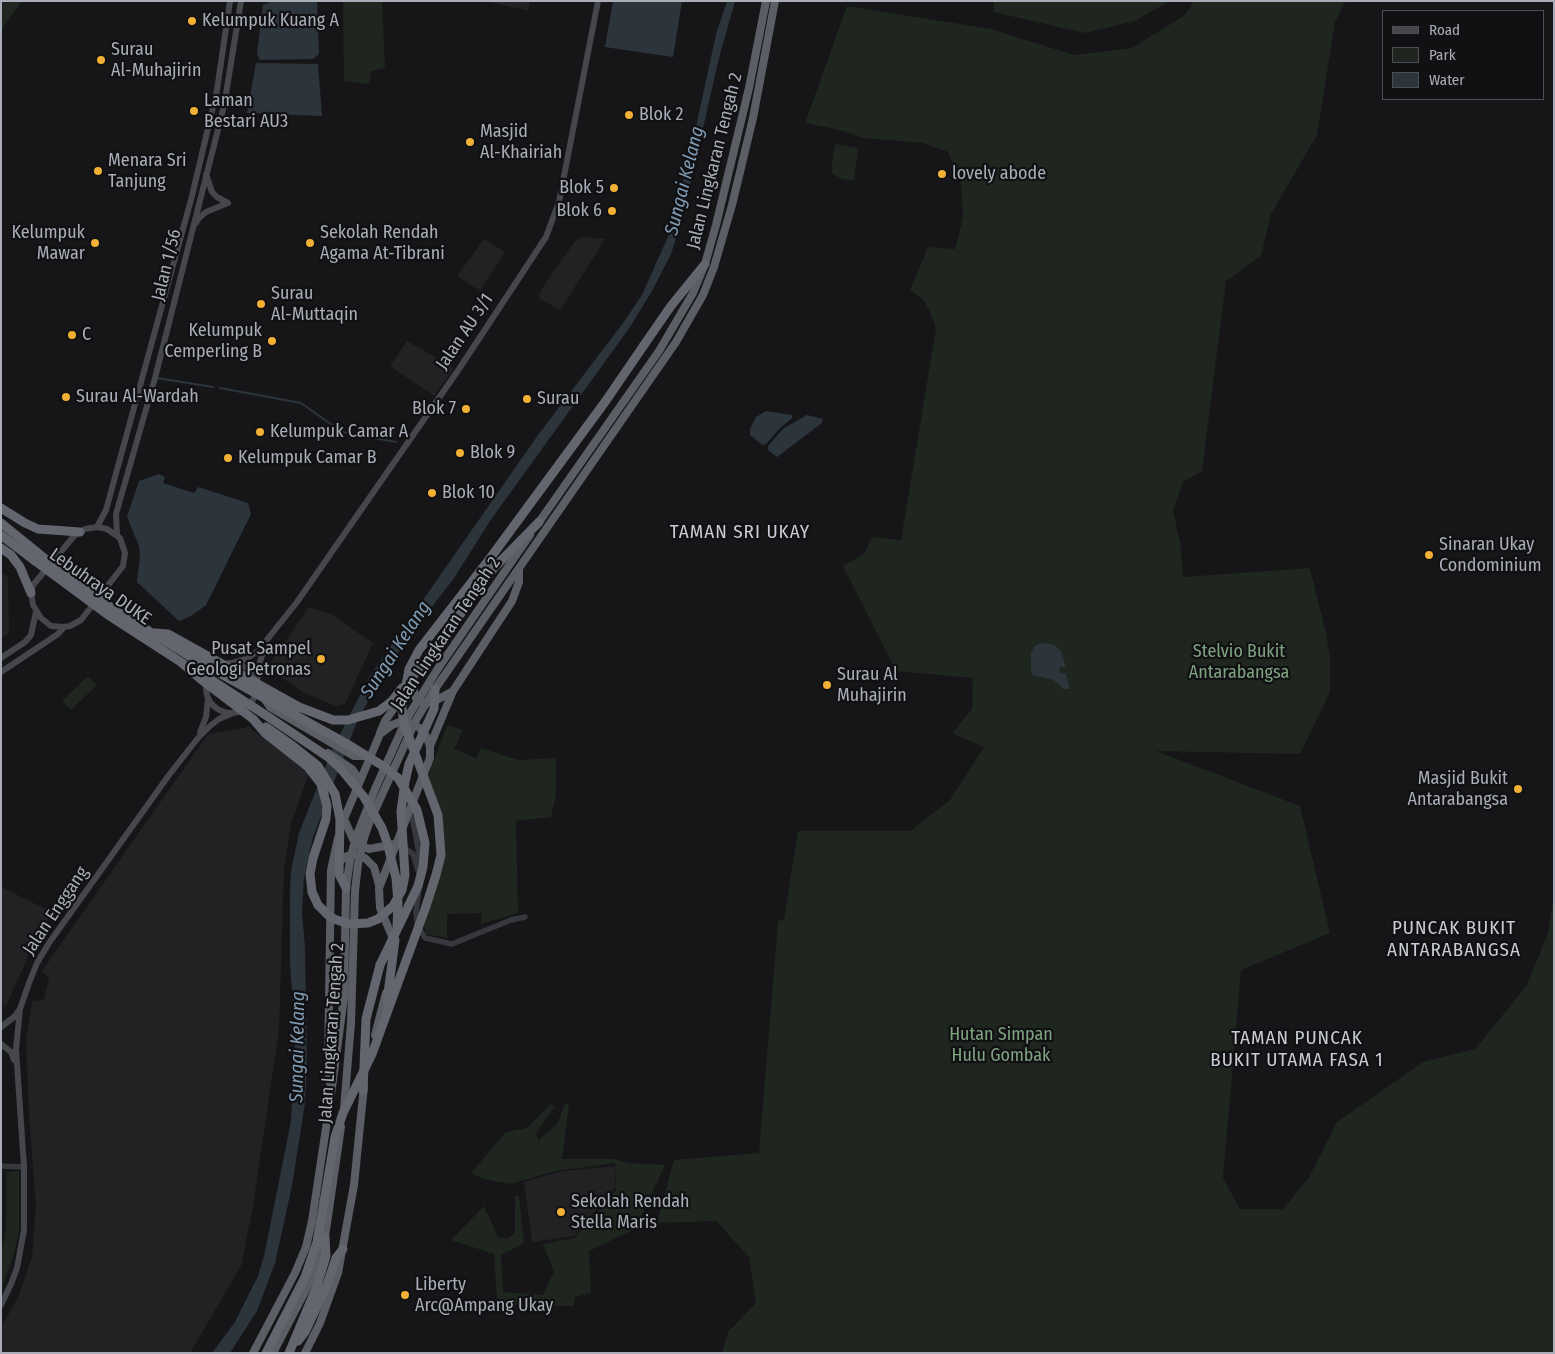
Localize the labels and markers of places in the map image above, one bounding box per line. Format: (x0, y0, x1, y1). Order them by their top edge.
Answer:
place label: Kelumpuk Kuang A (202, 10, 339, 32)
marker: Kelumpuk Kuang A (186, 15, 198, 27)
place label: Surau Al-Muhajirin (111, 39, 201, 82)
marker: Surau Al-Muhajirin (95, 54, 107, 66)
place label: Laman Bestari AU3 (204, 90, 288, 132)
place label: Blok 2 (639, 104, 684, 126)
marker: Laman Bestari AU3 (188, 105, 200, 117)
marker: Blok 2 (623, 109, 635, 121)
place label: Masjid Al-Khairiah (480, 121, 562, 163)
marker: Masjid Al-Khairiah (464, 136, 476, 148)
place label: Menara Sri Tanjung (108, 150, 187, 192)
place label: lovely abode (952, 163, 1046, 185)
marker: Menara Sri Tanjung (92, 165, 104, 177)
marker: lovely abode (936, 168, 948, 180)
place label: Blok 5 (559, 177, 604, 199)
marker: Blok 5 (608, 182, 620, 194)
place label: Blok 6 (556, 200, 602, 222)
marker: Blok 6 (606, 205, 618, 217)
place label: Kelumpuk Mawar (11, 222, 85, 264)
place label: Sekolah Rendah Agama At-Tibrani (320, 222, 445, 264)
marker: Kelumpuk Mawar (89, 237, 101, 249)
marker: Sekolah Rendah Agama At-Tibrani (304, 237, 316, 249)
place label: Surau Al-Muttaqin (271, 283, 358, 326)
marker: Surau Al-Muttaqin (255, 298, 267, 310)
place label: Kelumpuk Cemperling B (164, 320, 262, 362)
place label: C (82, 324, 91, 346)
marker: C (66, 329, 78, 341)
marker: Kelumpuk Cemperling B (266, 335, 278, 347)
place label: Surau Al-Wardah (76, 386, 199, 408)
place label: Surau (537, 388, 579, 410)
marker: Surau Al-Wardah (60, 391, 72, 403)
marker: Surau (521, 393, 533, 405)
place label: Blok 7 (412, 398, 456, 420)
marker: Blok 7 (460, 403, 472, 415)
place label: Kelumpuk Camar A (270, 421, 408, 443)
marker: Kelumpuk Camar A (254, 426, 266, 438)
place label: Blok 9 (470, 442, 515, 464)
place label: Kelumpuk Camar B (238, 447, 377, 469)
marker: Blok 9 (454, 447, 466, 459)
marker: Kelumpuk Camar B (222, 452, 234, 464)
place label: Blok 10 (442, 482, 495, 504)
marker: Blok 10 (426, 487, 438, 499)
place label: Sinaran Ukay Condominium (1439, 534, 1542, 576)
marker: Sinaran Ukay Condominium (1423, 549, 1435, 561)
place label: Pusat Sampel Geologi Petronas (186, 638, 311, 681)
marker: Pusat Sampel Geologi Petronas (315, 653, 327, 665)
place label: Surau Al Muhajirin (837, 664, 907, 706)
marker: Surau Al Muhajirin (821, 679, 833, 691)
place label: Masjid Bukit Antarabangsa (1407, 768, 1508, 811)
marker: Masjid Bukit Antarabangsa (1512, 783, 1524, 795)
place label: Sekolah Rendah Stella Maris (571, 1191, 690, 1234)
marker: Sekolah Rendah Stella Maris (555, 1206, 567, 1218)
place label: Liberty Arc@Ampang Ukay (415, 1274, 553, 1316)
marker: Liberty Arc@Ampang Ukay (399, 1289, 411, 1301)

